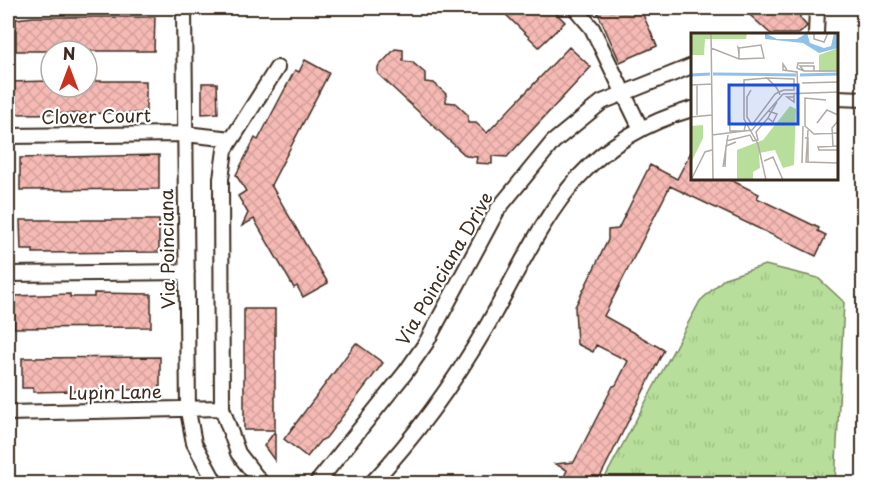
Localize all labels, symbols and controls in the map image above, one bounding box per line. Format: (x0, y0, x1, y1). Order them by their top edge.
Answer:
inset map (691, 33, 838, 180)
north arrow (39, 39, 99, 99)
text: N (63, 41, 75, 65)
street label: Clover Court (41, 101, 151, 130)
street label: Via Poinciana Drive (389, 186, 499, 350)
street label: Via Poinciana (152, 188, 181, 309)
street label: Lupin Lane (68, 377, 162, 406)

